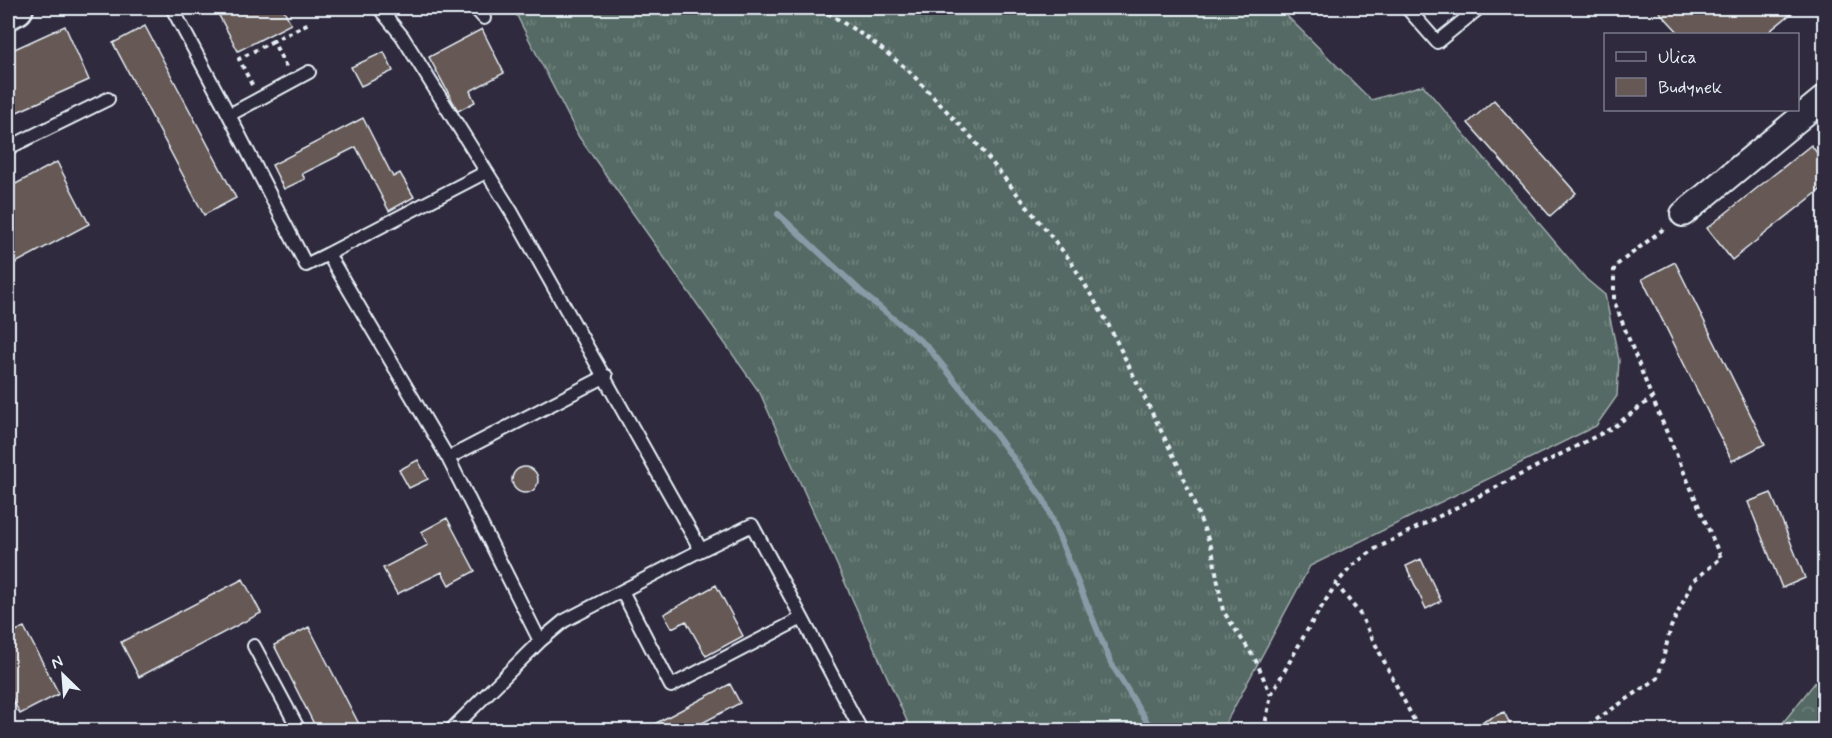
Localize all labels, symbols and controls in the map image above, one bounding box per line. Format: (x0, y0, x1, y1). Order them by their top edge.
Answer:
legend (1604, 33, 1799, 111)
text: Ulica (1658, 46, 1697, 70)
text: Budynek (1658, 76, 1722, 100)
north arrow (33, 645, 93, 705)
text: N (48, 651, 67, 675)

